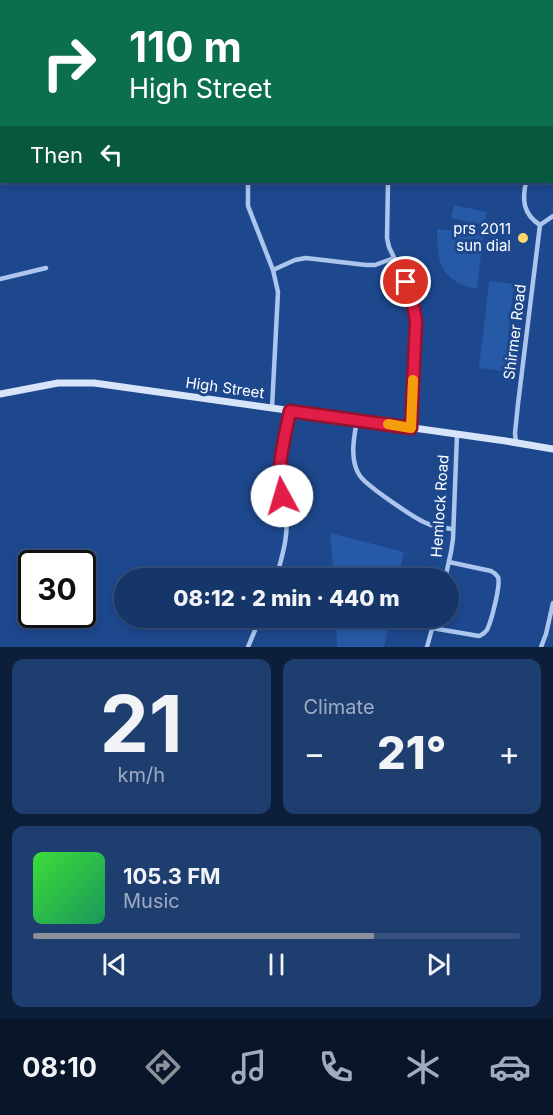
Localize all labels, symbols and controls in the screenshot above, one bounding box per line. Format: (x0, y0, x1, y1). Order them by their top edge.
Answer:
text: 110 m (129, 21, 242, 72)
icon: right (30, 24, 108, 102)
text: High Street (129, 72, 272, 105)
icon: left (95, 138, 128, 171)
text: Then (30, 142, 83, 168)
place label: prs 2011 sun dial (453, 219, 511, 255)
marker: prs 2011 sun dial (516, 231, 530, 245)
pin (380, 256, 431, 307)
icon: arrive (389, 265, 422, 298)
street label: Shirmer Road (499, 283, 530, 381)
street label: High Street (184, 373, 266, 402)
street label: Hemlock Road (426, 454, 453, 558)
position arrow (250, 464, 314, 528)
speed limit sign: 30 (18, 550, 96, 628)
text: 08:12 · 2 min · 440 m (173, 585, 400, 611)
text: 21 (100, 676, 183, 771)
text: Climate (304, 695, 375, 719)
text: 21° (377, 725, 446, 780)
text: − (304, 733, 325, 773)
text: + (498, 733, 520, 773)
text: km/h (117, 763, 165, 787)
text: 105.3 FM (123, 863, 221, 889)
text: Music (123, 889, 180, 913)
icon: previous (98, 948, 131, 981)
icon: pause (260, 948, 293, 981)
icon: next (422, 948, 455, 981)
icon: directions (142, 1046, 184, 1088)
icon: music (228, 1046, 270, 1088)
icon: phone (315, 1046, 357, 1088)
icon: climate (402, 1046, 444, 1088)
icon: car (489, 1046, 531, 1088)
text: 08:10 (22, 1051, 97, 1084)

